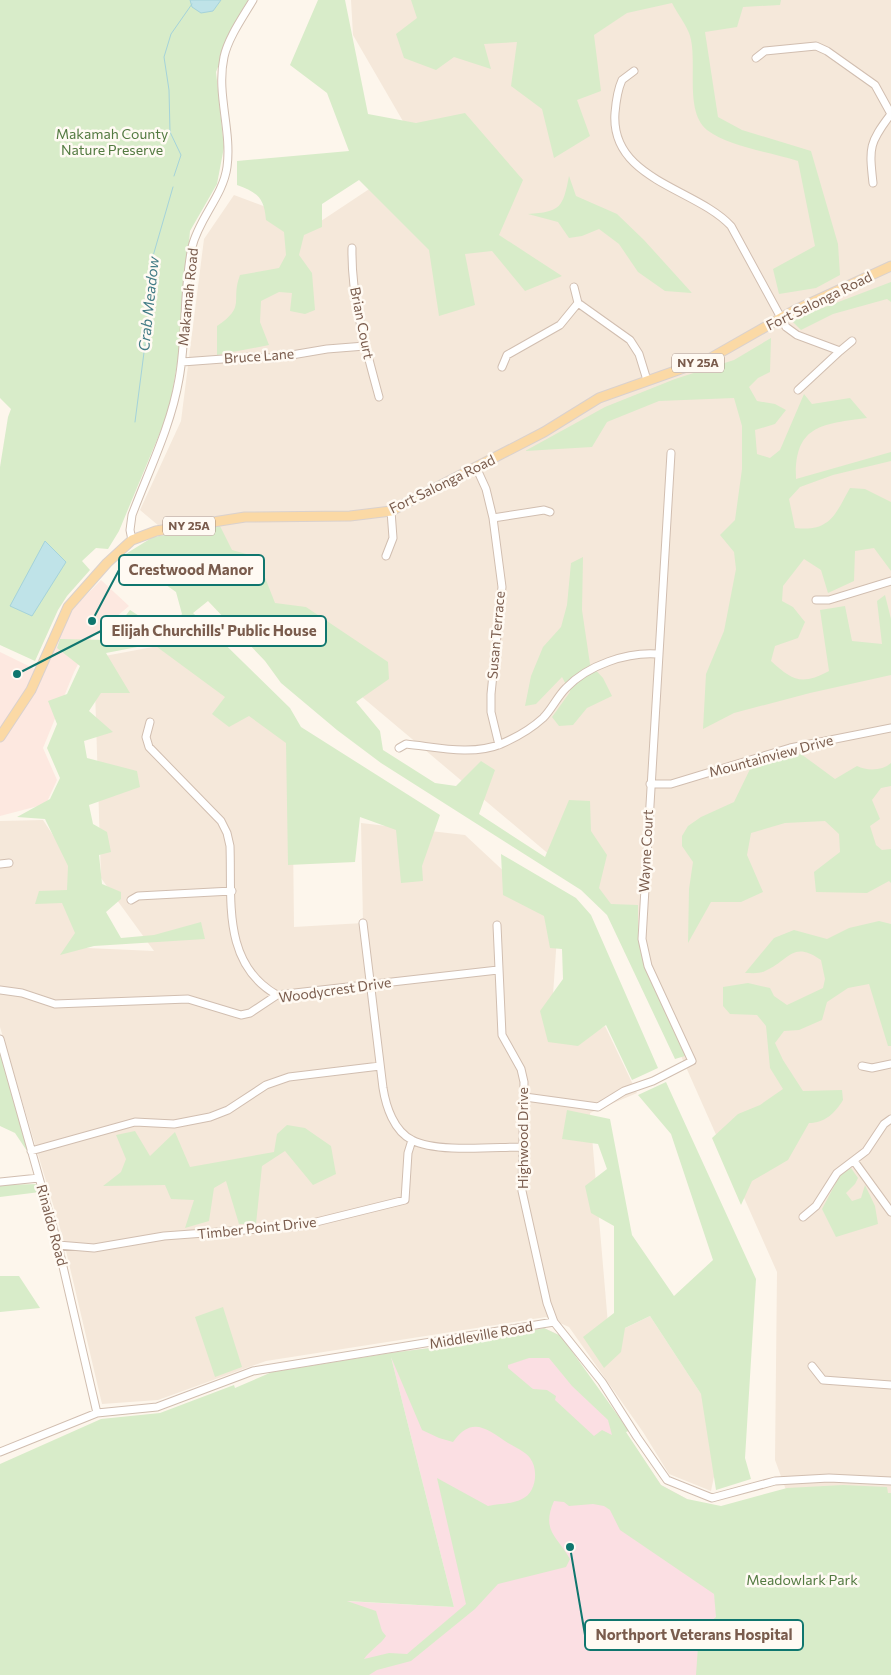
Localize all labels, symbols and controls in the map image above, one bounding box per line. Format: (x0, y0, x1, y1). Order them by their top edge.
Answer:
park label: Makamah County Nature Preserve (56, 125, 168, 158)
street label: Makamah Road (174, 247, 201, 347)
water label: Crab Meadow (134, 255, 162, 352)
street label: Fort Salonga Road (763, 268, 875, 334)
street label: Brian Court (347, 285, 378, 361)
street label: Bruce Lane (223, 345, 295, 366)
road number: NY 25A (672, 353, 724, 372)
street label: Fort Salonga Road (386, 451, 498, 517)
road number: NY 25A (163, 516, 215, 536)
callout: Crestwood Manor (119, 555, 264, 585)
text: Crestwood Manor (128, 560, 254, 578)
street label: Susan Terrace (483, 590, 508, 680)
callout: Elijah Churchills' Public House (101, 616, 326, 646)
text: Elijah Churchills' Public House (111, 621, 317, 639)
street label: Mountainview Drive (707, 731, 835, 780)
street label: Wayne Court (635, 809, 656, 893)
street label: Woodycrest Drive (278, 973, 392, 1006)
street label: Highwood Drive (514, 1087, 531, 1189)
street label: Rinaldo Road (33, 1182, 72, 1267)
street label: Timber Point Drive (197, 1213, 317, 1242)
street label: Middleville Road (428, 1317, 534, 1352)
park label: Meadowlark Park (746, 1571, 858, 1588)
callout: Northport Veterans Hospital (585, 1620, 803, 1650)
text: Northport Veterans Hospital (595, 1625, 793, 1643)

